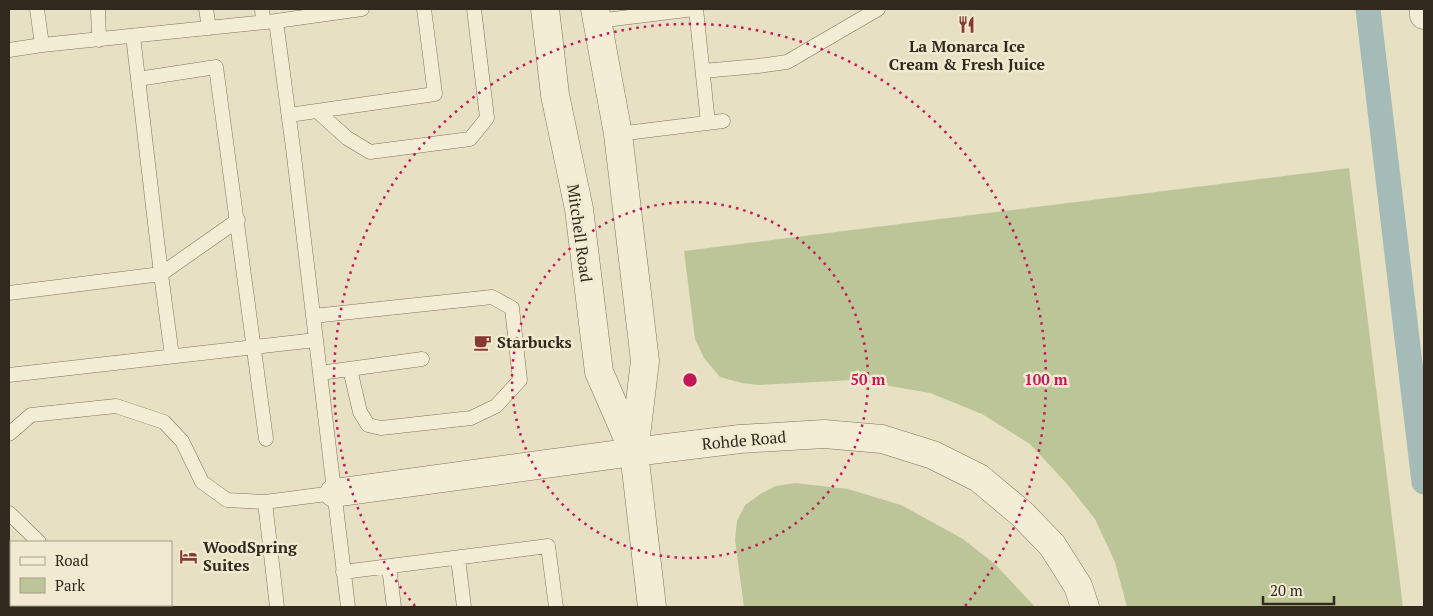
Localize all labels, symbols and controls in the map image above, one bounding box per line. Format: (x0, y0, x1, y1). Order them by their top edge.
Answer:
restaurant icon: La Monarca Ice Cream & Fresh Juice (957, 14, 977, 34)
place label: La Monarca Ice Cream & Fresh Juice (889, 35, 1046, 75)
street label: Mitchell Road (562, 183, 598, 284)
place label: Starbucks (497, 331, 572, 353)
cafe icon: Starbucks (473, 332, 493, 352)
text: 50 m (851, 369, 886, 389)
text: 100 m (1024, 369, 1068, 389)
centre of rings (681, 371, 699, 389)
street label: Rohde Road (701, 425, 787, 455)
place label: WoodSpring Suites (203, 536, 298, 576)
legend (10, 541, 172, 606)
hotel icon: WoodSpring Suites (179, 546, 199, 566)
text: Road (55, 550, 88, 570)
scale bar (1263, 574, 1334, 606)
text: Park (55, 575, 85, 595)
text: 20 m (1270, 580, 1303, 600)

